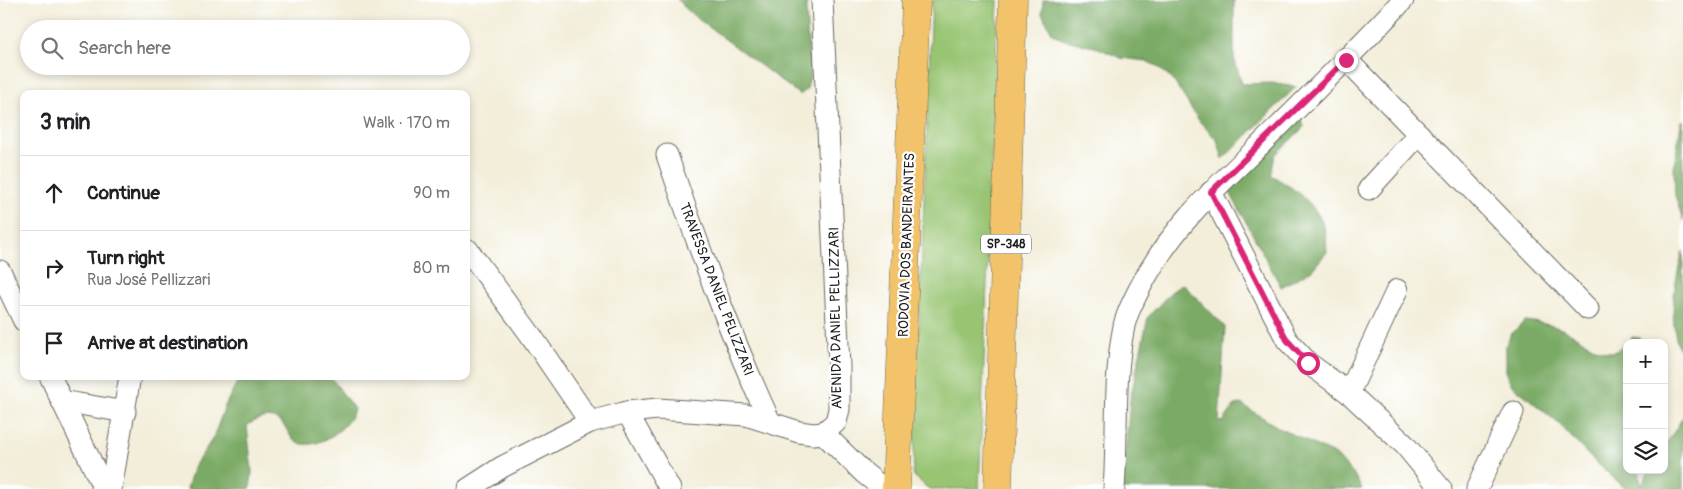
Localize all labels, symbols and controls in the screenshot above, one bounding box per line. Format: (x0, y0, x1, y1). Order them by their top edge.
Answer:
search box (20, 20, 470, 75)
icon: search (38, 34, 66, 62)
text: Search here (78, 36, 171, 60)
route end (1335, 49, 1358, 72)
text: 3 min (40, 109, 90, 136)
text: Walk · 170 m (363, 113, 450, 133)
street label: RODOVIA DOS BANDEIRANTES (895, 153, 918, 337)
icon: ahead (40, 179, 68, 207)
text: Continue (87, 181, 160, 205)
text: 90 m (413, 183, 450, 203)
street label: TRAVESSA DANIEL PELIZZARI (676, 200, 757, 378)
street label: AVENIDA DANIEL PELLIZZARI (825, 227, 846, 409)
road number: SP-348 (981, 234, 1031, 253)
text: Turn right (87, 246, 165, 270)
icon: right (40, 254, 68, 282)
text: 80 m (413, 258, 450, 278)
text: Rua José Pellizzari (87, 270, 210, 290)
icon: arrive (40, 329, 68, 357)
text: Arrive at destination (87, 331, 248, 355)
map controls (1623, 339, 1668, 474)
button: + (1623, 339, 1668, 384)
route start (1297, 352, 1320, 375)
button: − (1623, 384, 1668, 429)
button: layers (1623, 429, 1668, 474)

